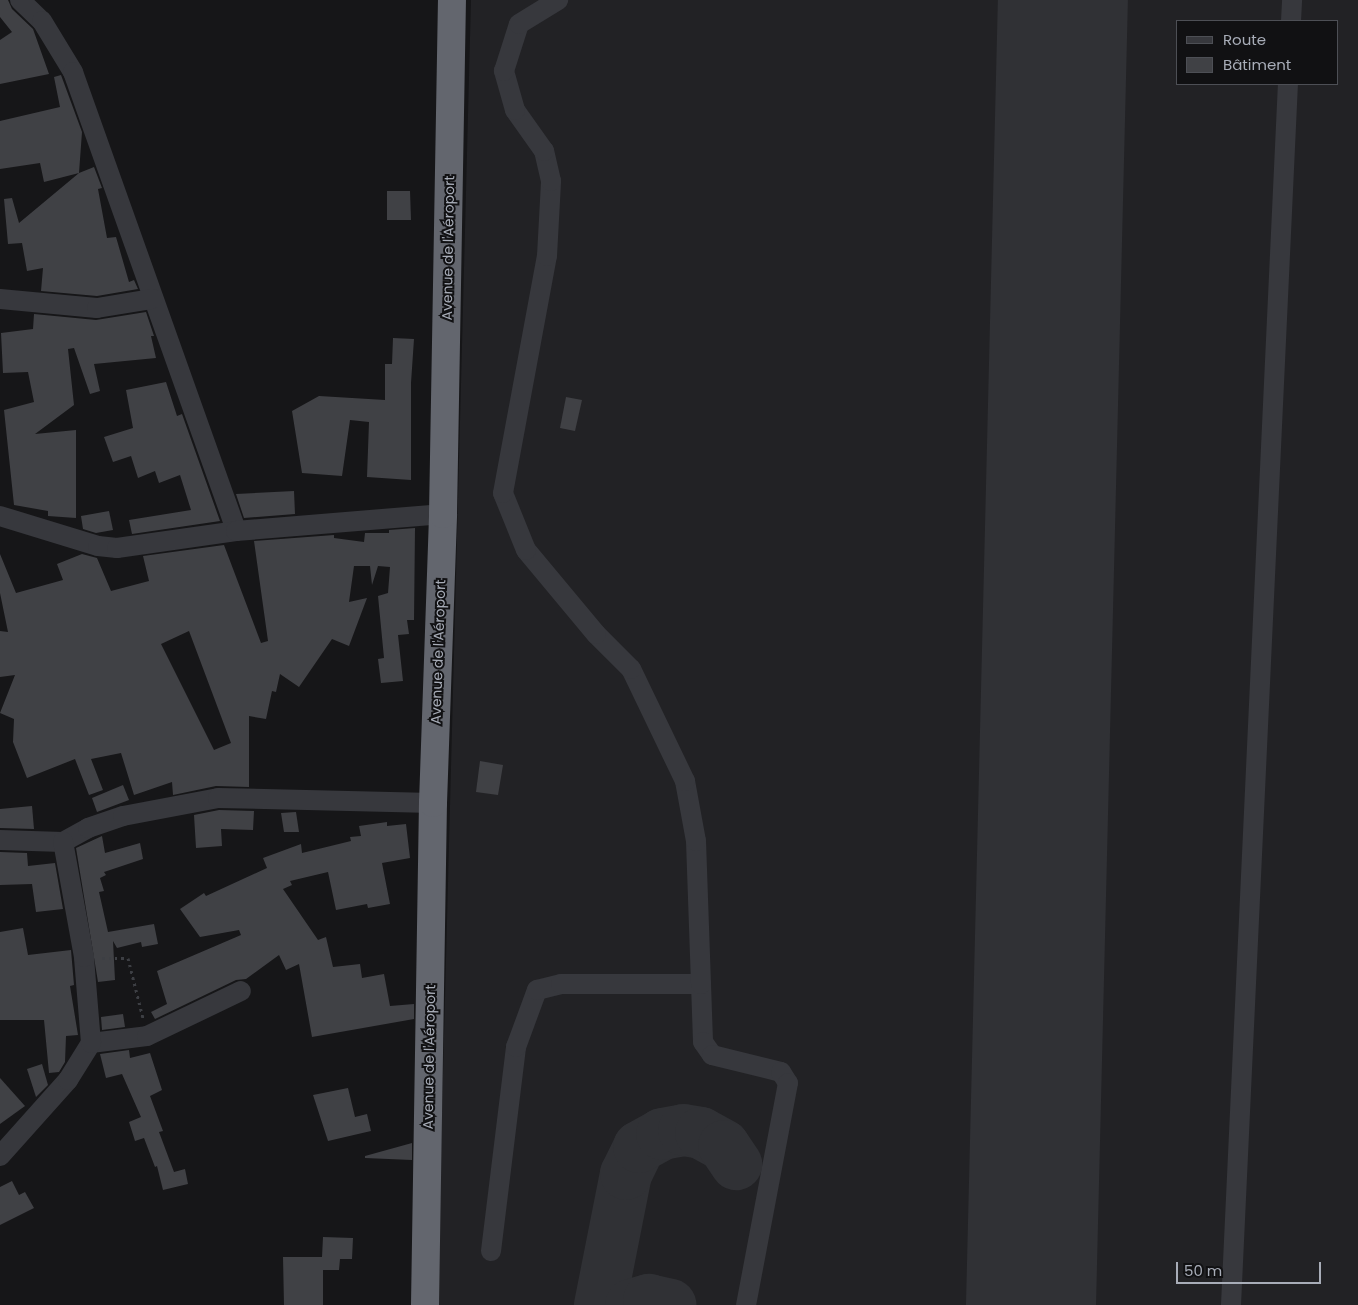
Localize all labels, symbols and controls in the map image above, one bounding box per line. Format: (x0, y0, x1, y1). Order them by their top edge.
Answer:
legend (1176, 20, 1338, 85)
text: Route (1223, 29, 1266, 50)
text: Bâtiment (1223, 54, 1291, 75)
street label: Avenue de l'Aéroport (438, 175, 458, 321)
street label: Avenue de l'Aéroport (427, 579, 449, 725)
street label: Avenue de l'Aéroport (419, 984, 439, 1130)
scale bar (1178, 1252, 1323, 1284)
text: 50 m (1184, 1260, 1222, 1281)

